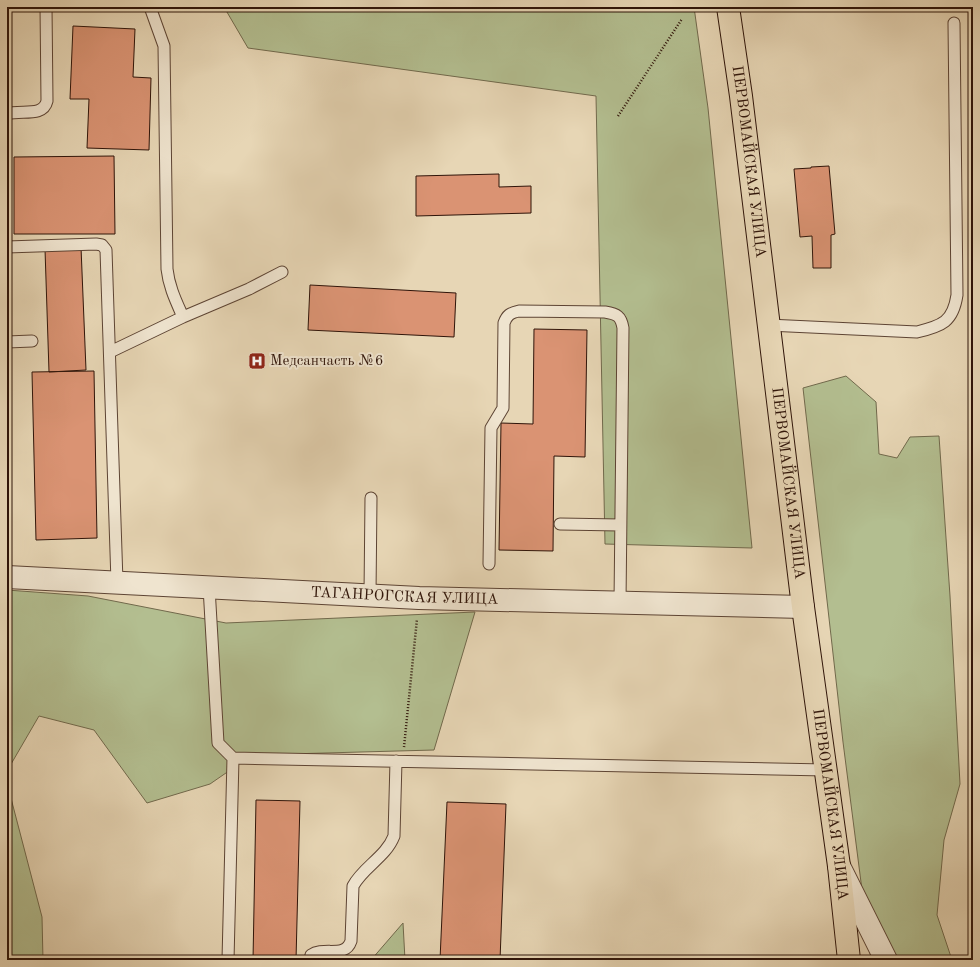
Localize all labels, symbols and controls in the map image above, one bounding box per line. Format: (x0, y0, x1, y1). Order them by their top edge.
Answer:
street label: ПЕРВОМАЙСКАЯ УЛИЦА (729, 65, 768, 259)
hospital icon: Медсанчасть №6 (247, 351, 267, 371)
place label: Медсанчасть №6 (270, 354, 383, 369)
street label: ПЕРВОМАЙСКАЯ УЛИЦА (769, 386, 807, 581)
street label: ТАГАНРОГСКАЯ УЛИЦА (310, 585, 499, 607)
street label: ПЕРВОМАЙСКАЯ УЛИЦА (810, 708, 850, 902)

